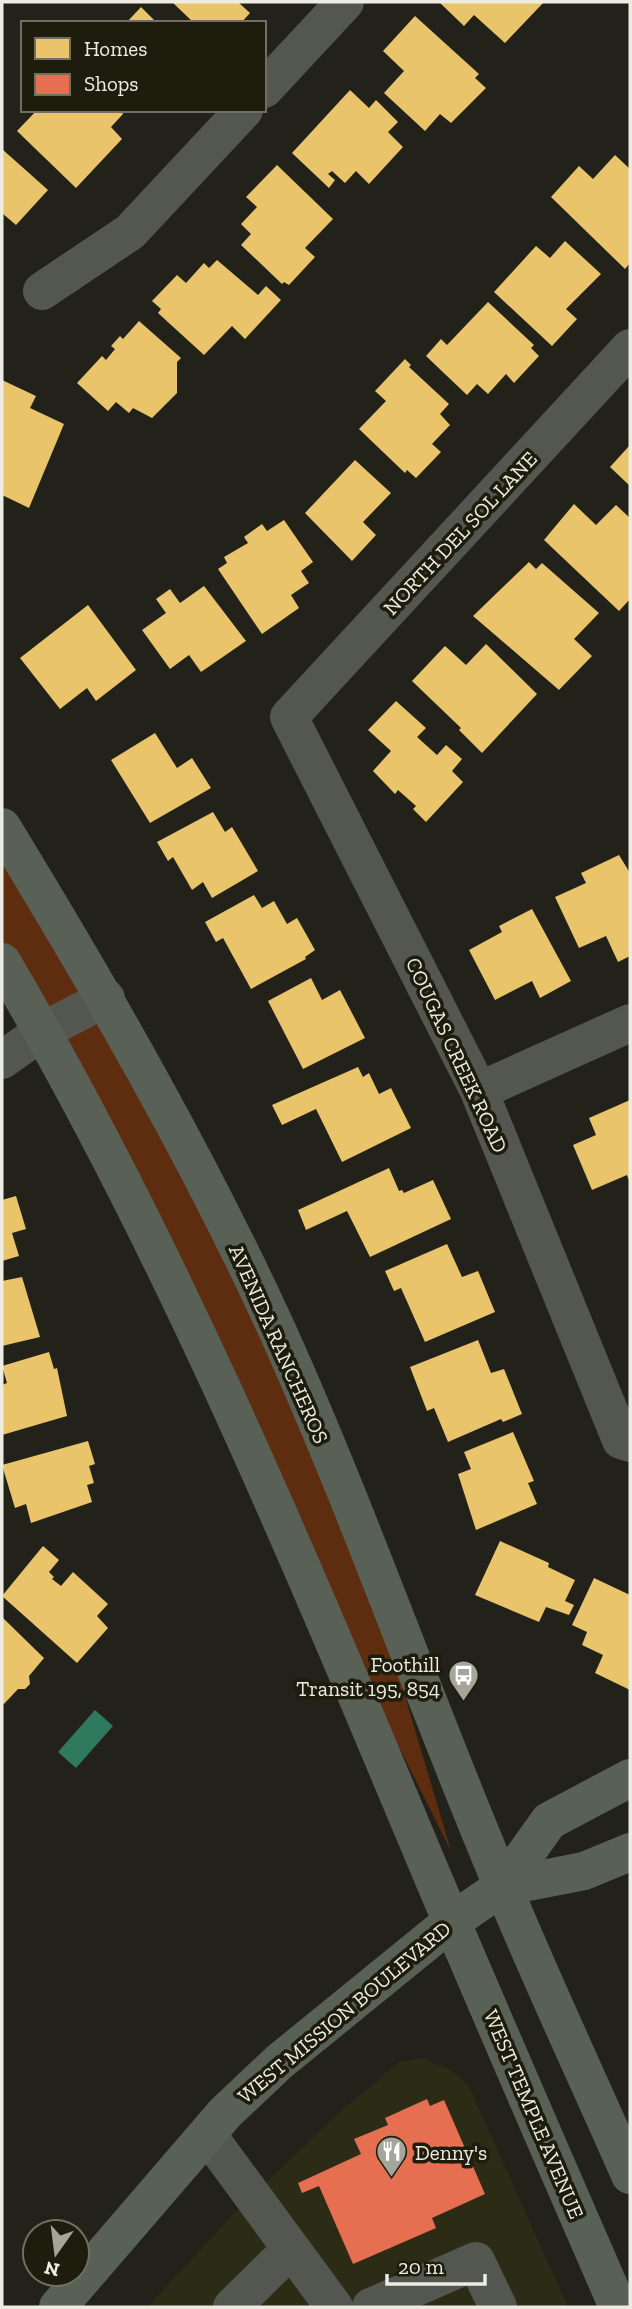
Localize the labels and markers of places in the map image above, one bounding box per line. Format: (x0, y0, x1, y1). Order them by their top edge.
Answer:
place label: Foothill Transit 195, 854 (296, 1652, 440, 1701)
bus stop icon: Foothill Transit 195, 854 (446, 1659, 480, 1703)
restaurant icon: Denny's (375, 2135, 409, 2179)
place label: Denny's (415, 2140, 487, 2165)

